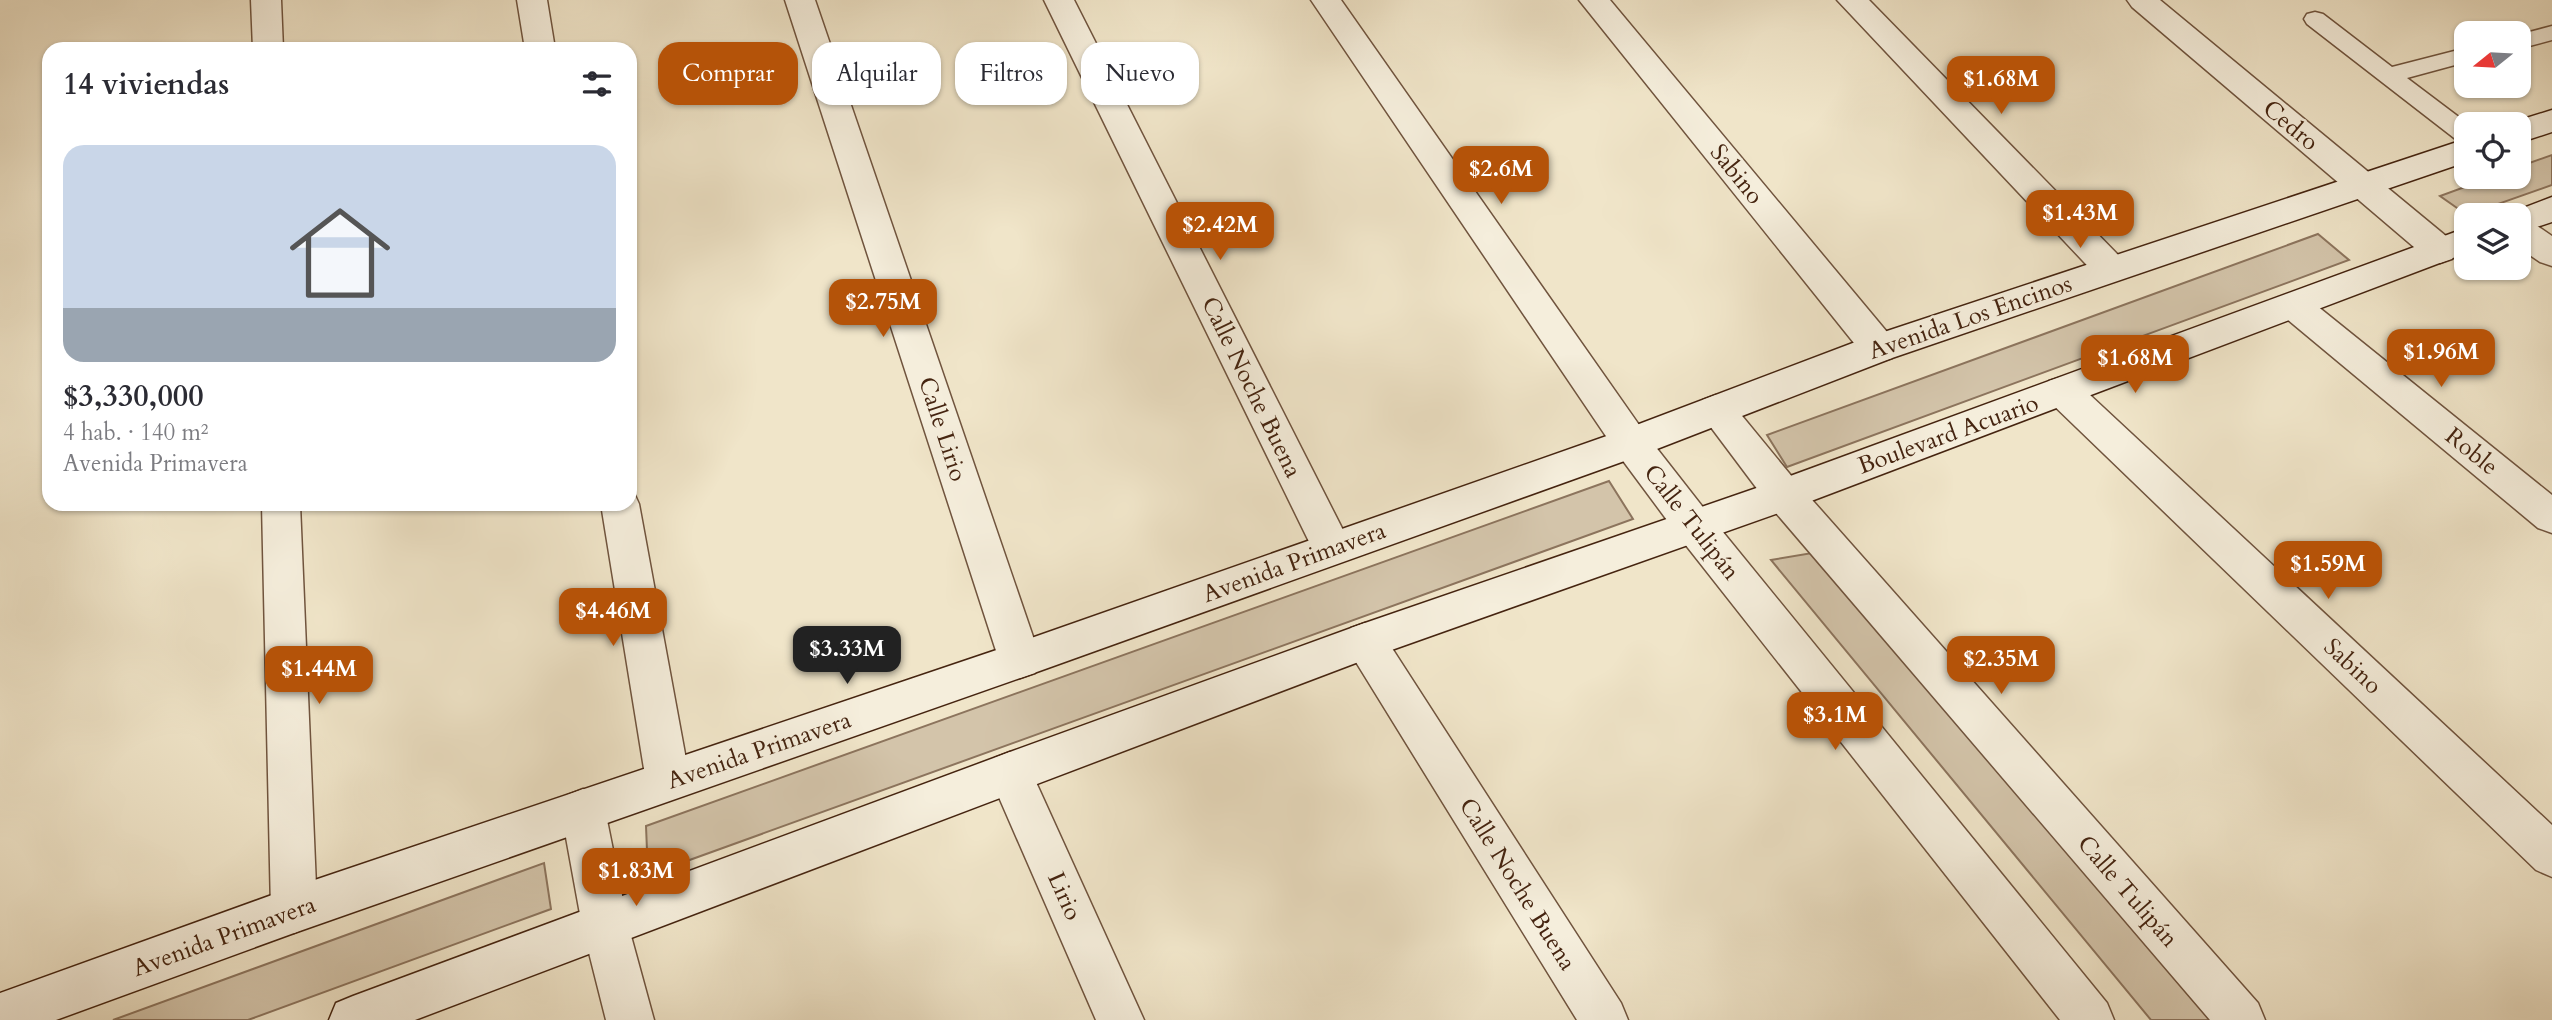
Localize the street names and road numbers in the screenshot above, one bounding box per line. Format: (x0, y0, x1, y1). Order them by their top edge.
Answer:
street label: Cedro (2256, 92, 2326, 159)
street label: Sabino (1702, 137, 1771, 211)
street label: Avenida Los Encinos (1864, 267, 2076, 368)
street label: Calle Noche Buena (1193, 291, 1310, 484)
street label: Calle Lirio (910, 373, 975, 486)
street label: Boulevard Acuario (1853, 386, 2043, 482)
street label: Roble (2438, 420, 2505, 483)
street label: Calle Tulipán (1636, 457, 1748, 587)
street label: Avenida Primavera (1198, 514, 1391, 611)
street label: Sabino (2316, 631, 2389, 702)
street label: Avenida Primavera (663, 703, 856, 797)
street label: Calle Noche Buena (1451, 792, 1584, 977)
street label: Calle Tulipán (2070, 828, 2186, 955)
street label: Lirio (1039, 867, 1090, 926)
street label: Avenida Primavera (128, 888, 321, 985)

